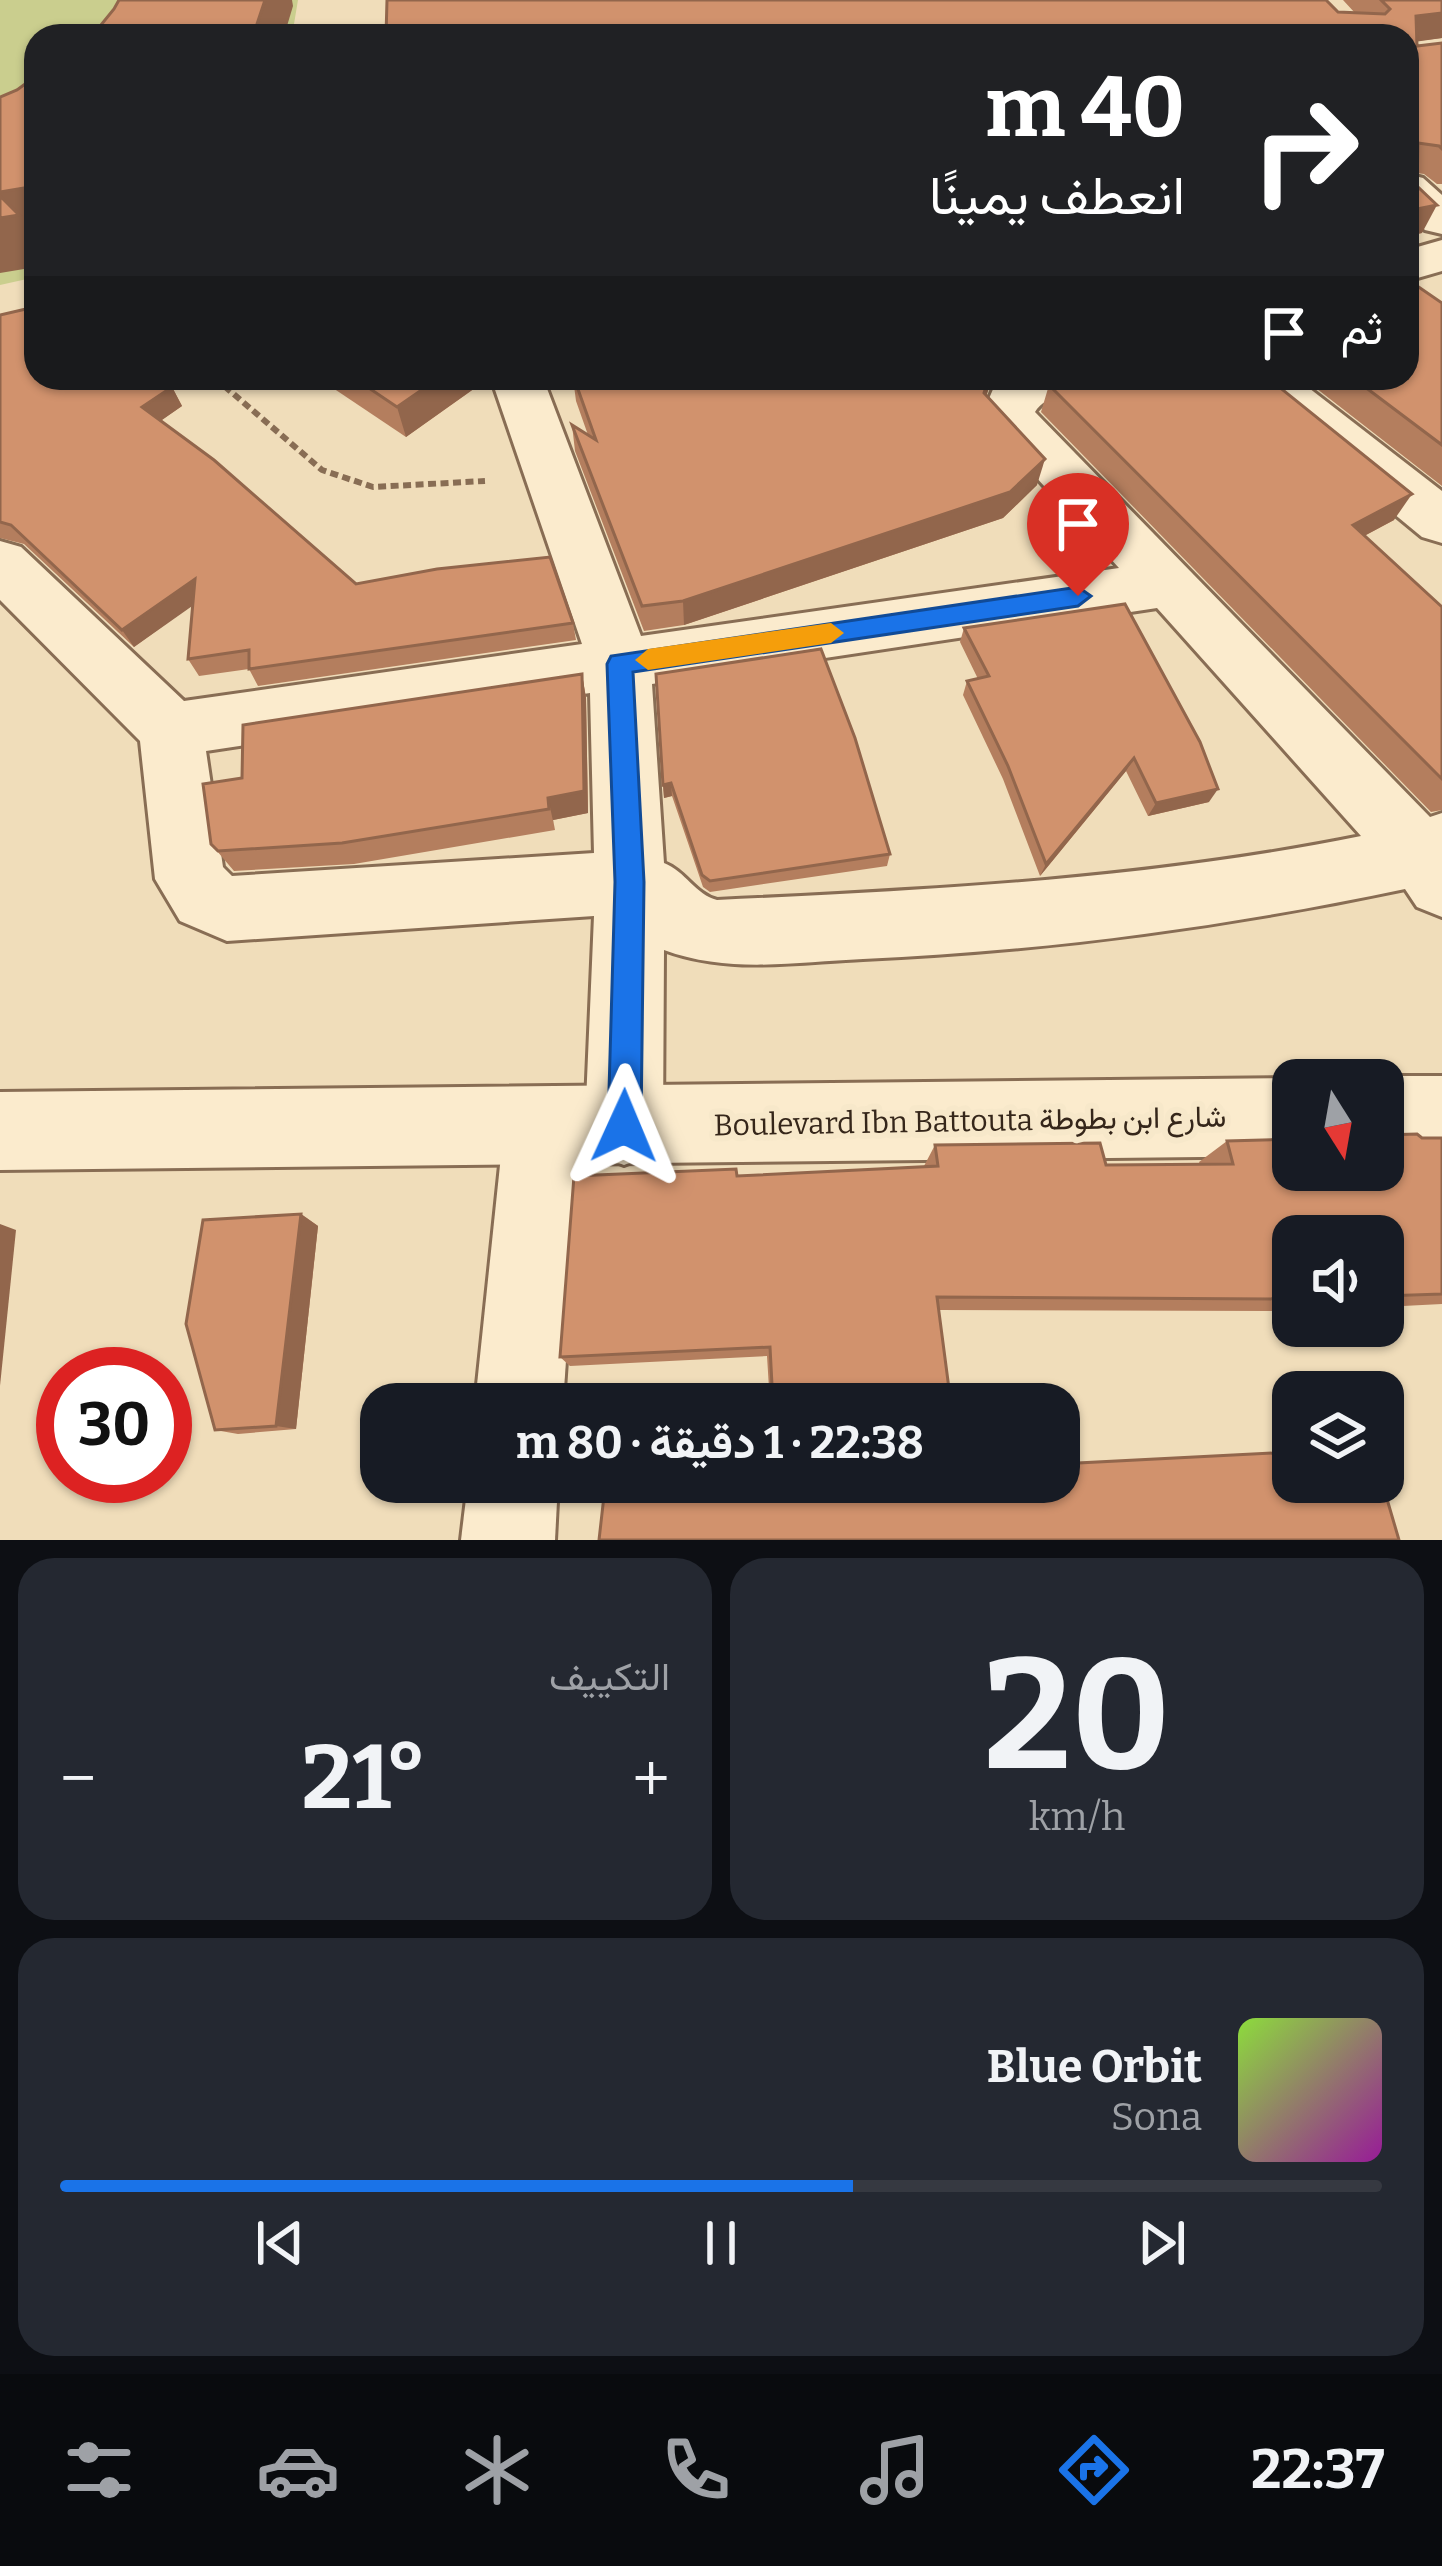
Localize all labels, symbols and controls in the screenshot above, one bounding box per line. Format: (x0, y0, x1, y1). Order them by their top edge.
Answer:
text: 40 m (985, 57, 1185, 158)
icon: right (1227, 72, 1383, 228)
text: انعطف يمينًا (929, 164, 1185, 228)
icon: arrive (1251, 300, 1317, 366)
text: ثم (1341, 302, 1383, 356)
pin (1027, 473, 1129, 596)
icon: arrive (1045, 491, 1111, 557)
north arrow (1272, 1059, 1404, 1191)
map controls (1272, 1059, 1404, 1503)
position arrow (561, 1063, 687, 1189)
street label: Boulevard Ibn Battouta شارع ابن بطوطة (713, 1099, 1227, 1145)
button: sound (1272, 1215, 1404, 1347)
speed limit sign: 30 (36, 1347, 192, 1503)
button: layers (1272, 1371, 1404, 1503)
text: 22:38 · 1 دقيقة · 80 m (516, 1416, 924, 1470)
text: 20 (984, 1622, 1170, 1809)
text: التكييف (549, 1654, 670, 1700)
text: 21° (302, 1724, 427, 1832)
text: − (60, 1739, 96, 1818)
text: + (632, 1739, 670, 1818)
text: km/h (1029, 1794, 1125, 1840)
text: Blue Orbit (987, 2040, 1202, 2094)
text: Sona (1111, 2094, 1202, 2140)
icon: previous (247, 2210, 313, 2276)
icon: pause (688, 2210, 754, 2276)
icon: next (1129, 2210, 1195, 2276)
icon: filters (57, 2428, 141, 2512)
icon: car (256, 2428, 340, 2512)
icon: climate (455, 2428, 539, 2512)
icon: phone (654, 2428, 738, 2512)
icon: music (853, 2428, 937, 2512)
icon: directions (1052, 2428, 1136, 2512)
text: 22:37 (1251, 2438, 1385, 2502)

